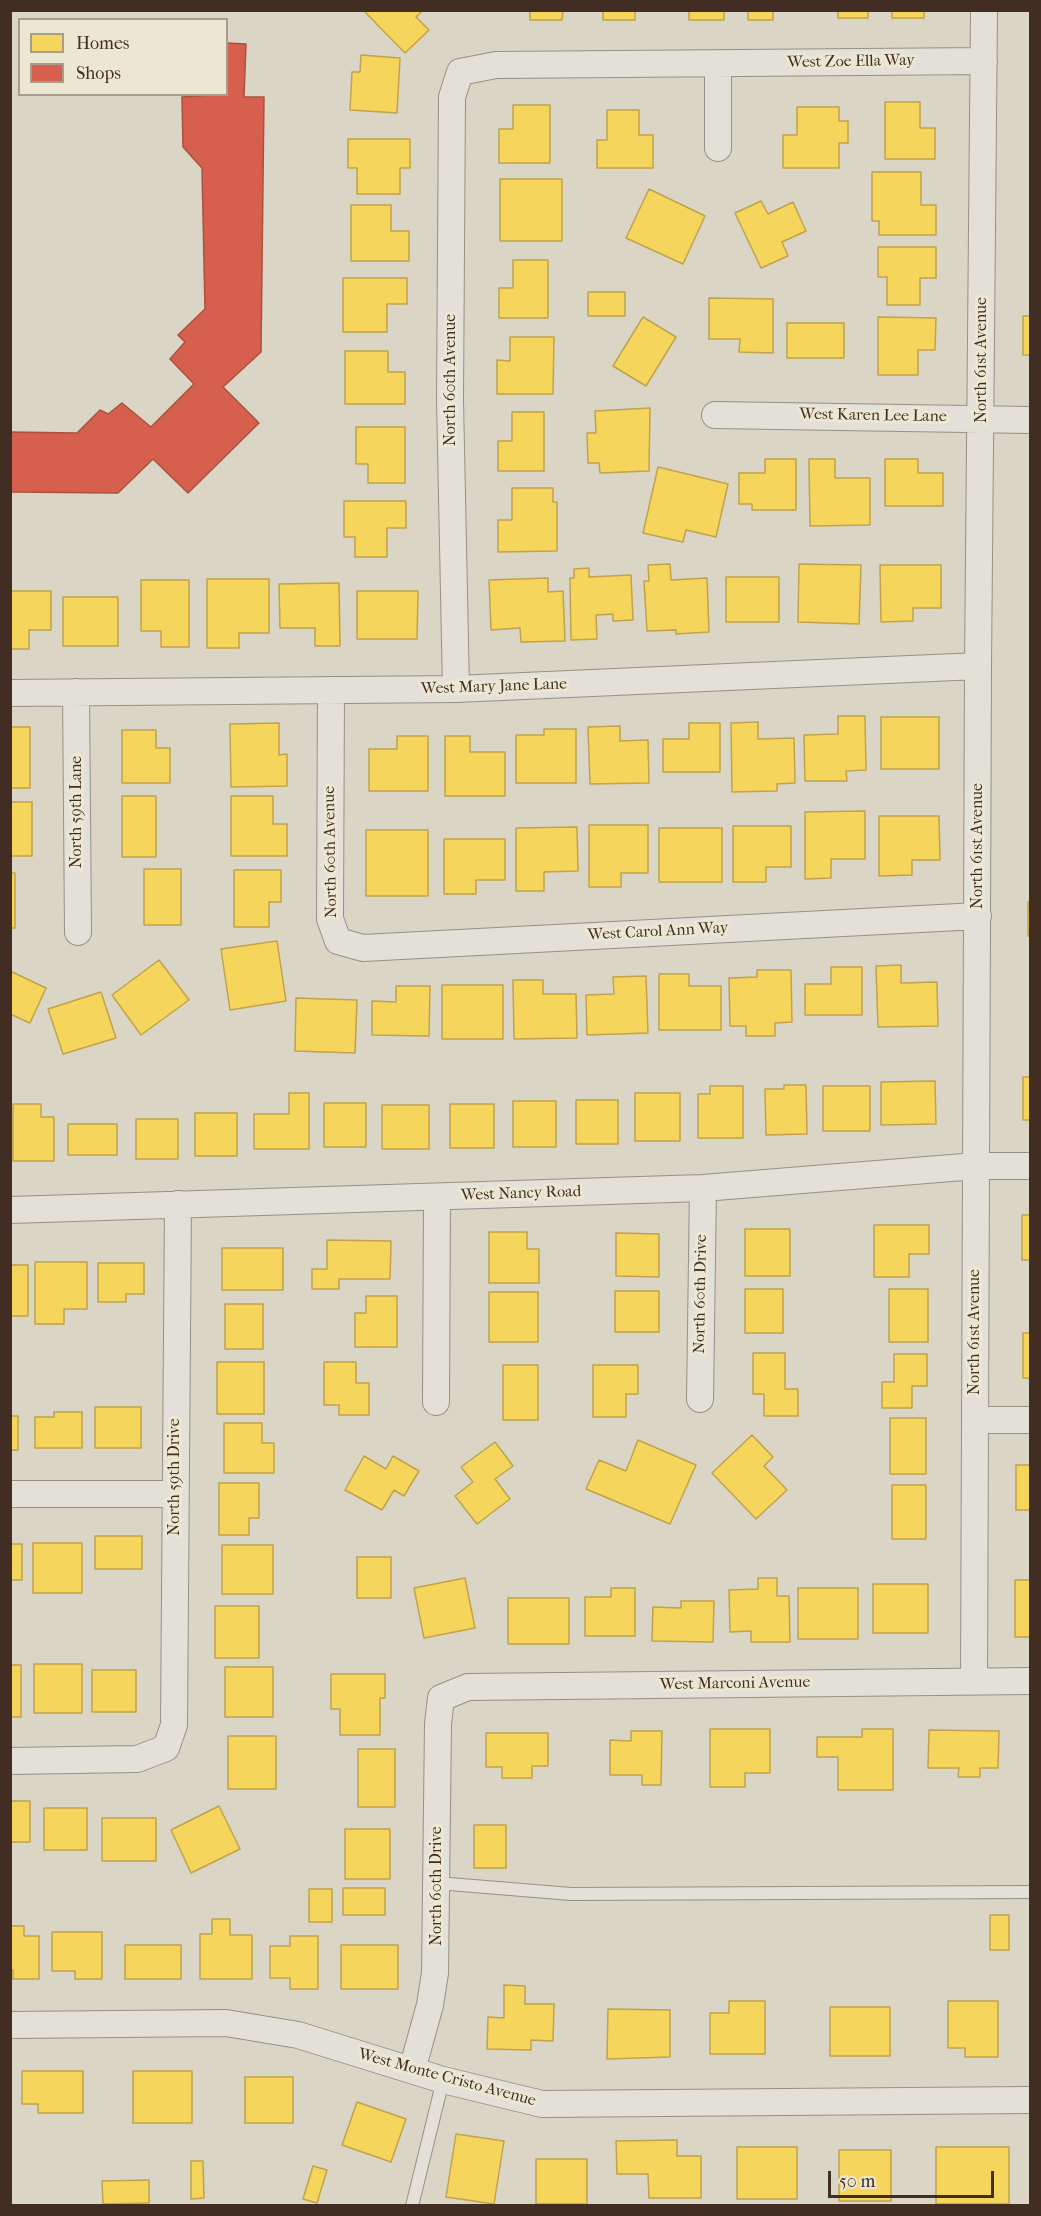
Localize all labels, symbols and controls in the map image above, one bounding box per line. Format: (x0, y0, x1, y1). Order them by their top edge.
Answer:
legend (18, 18, 228, 96)
text: Homes (76, 33, 130, 54)
street label: West Zoe Ella Way (787, 51, 915, 73)
text: Shops (76, 63, 121, 84)
street label: North 61st Avenue (972, 297, 992, 423)
street label: North 60th Avenue (441, 314, 461, 446)
street label: West Karen Lee Lane (799, 405, 947, 427)
street label: West Mary Jane Lane (421, 675, 567, 699)
street label: North 59th Lane (67, 756, 87, 868)
street label: North 61st Avenue (968, 783, 988, 909)
street label: North 60th Avenue (320, 786, 342, 918)
street label: West Carol Ann Way (587, 919, 729, 945)
street label: West Nancy Road (460, 1182, 582, 1206)
street label: North 60th Drive (690, 1234, 712, 1354)
street label: North 61st Avenue (965, 1269, 985, 1395)
street label: North 59th Drive (165, 1418, 185, 1536)
street label: West Marconi Avenue (660, 1673, 810, 1695)
street label: North 60th Drive (427, 1826, 447, 1946)
street label: West Monte Cristo Avenue (356, 2045, 538, 2111)
scale bar (831, 2159, 998, 2197)
text: 50 m (839, 2171, 875, 2192)

